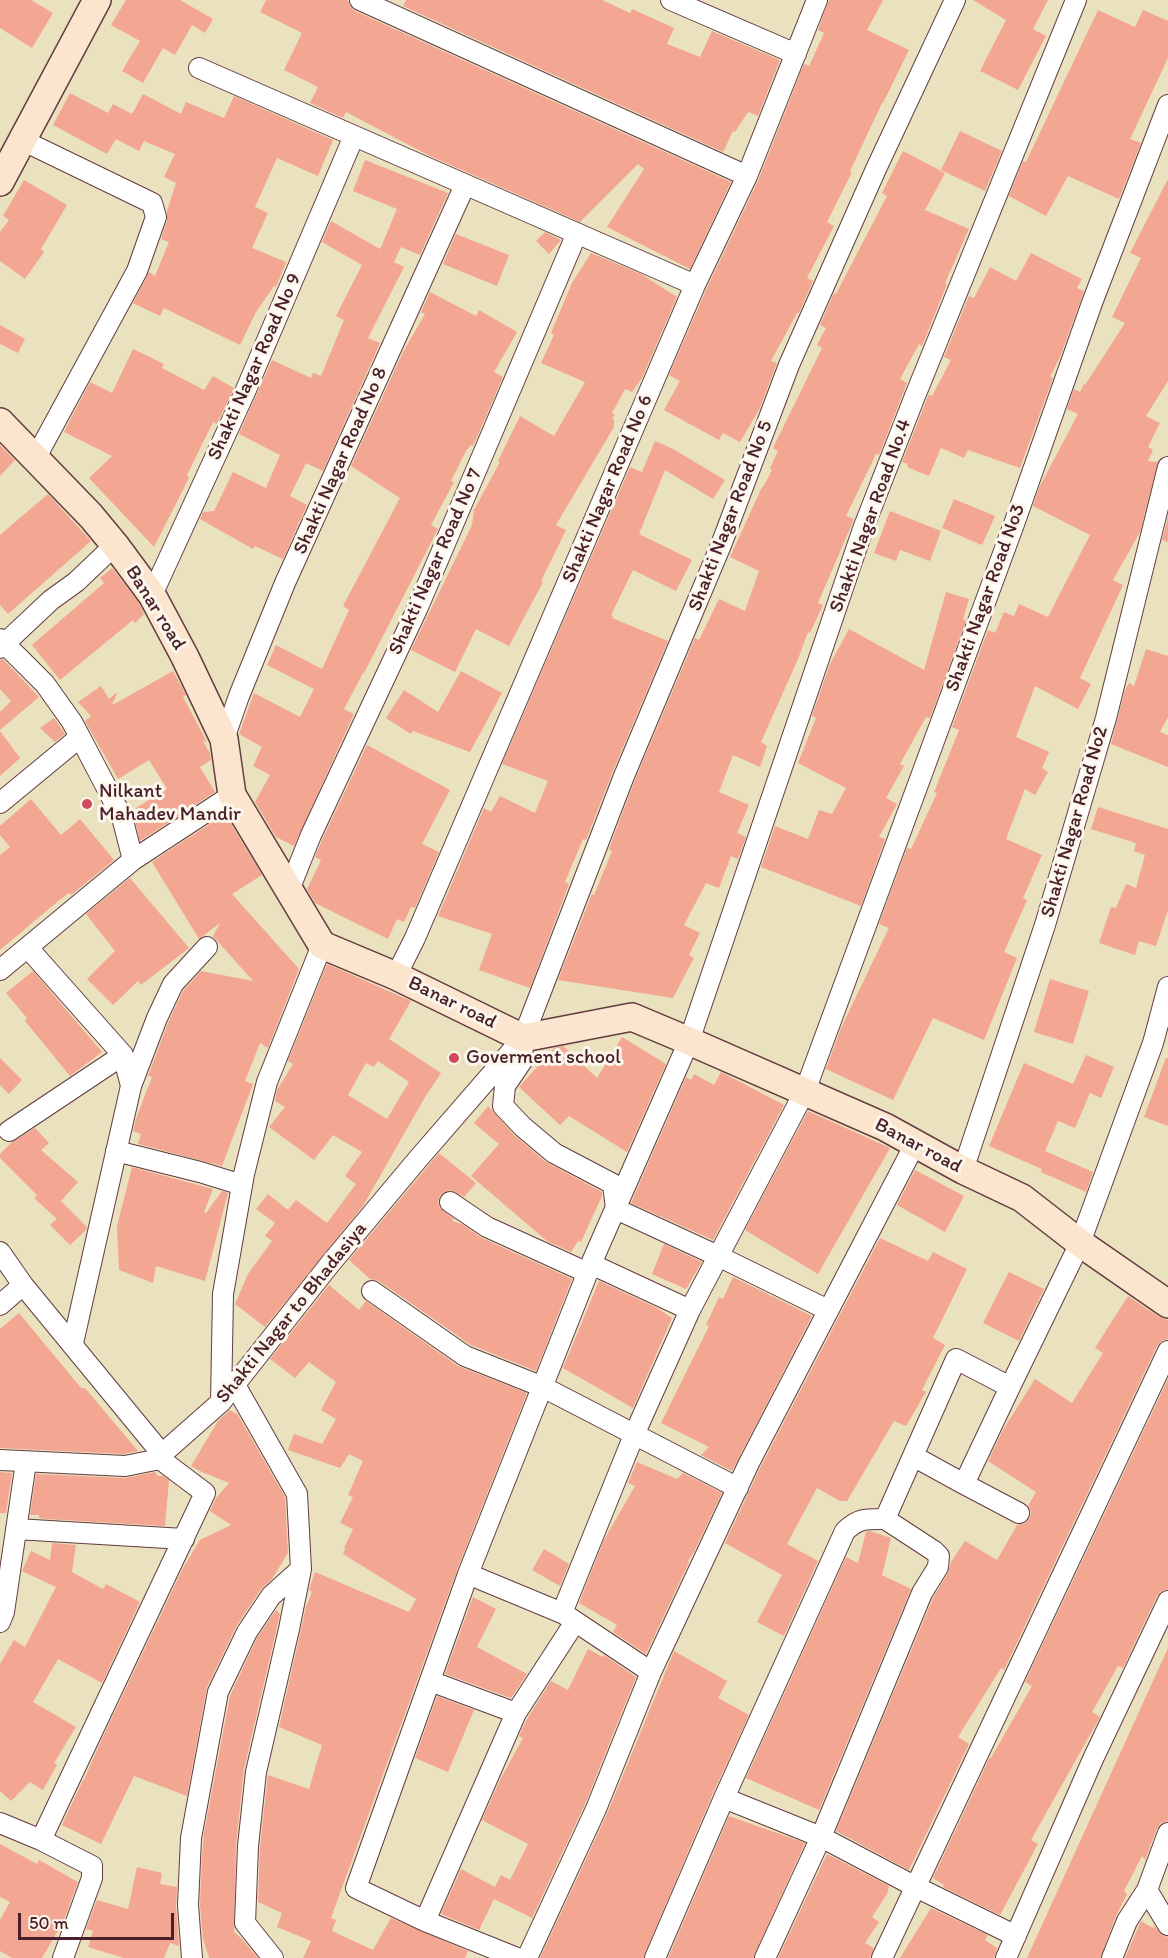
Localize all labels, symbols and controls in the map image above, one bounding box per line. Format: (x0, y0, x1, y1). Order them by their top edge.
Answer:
street label: Shakti Nagar Road No 9 (203, 270, 307, 464)
street label: Shakti Nagar Road No 8 (289, 364, 393, 558)
street label: Shakti Nagar Road No 6 (557, 391, 659, 587)
street label: Shakti Nagar Road No.4 (825, 416, 917, 616)
street label: Shakti Nagar Road No 5 (684, 417, 778, 615)
street label: Shakti Nagar Road No 7 (384, 465, 488, 659)
street label: Shakti Nagar Road No3 (941, 501, 1031, 695)
street label: Banar road (120, 561, 190, 655)
street label: Shakti Nagar Road No2 (1036, 724, 1114, 920)
place label: Nilkant Mahadev Mandir (99, 780, 241, 827)
marker: Nilkant Mahadev Mandir (80, 797, 94, 811)
street label: Banar road (404, 971, 500, 1035)
place label: Goverment school (466, 1046, 621, 1070)
marker: Goverment school (447, 1051, 461, 1065)
street label: Banar road (870, 1113, 966, 1179)
street label: Shakti Nagar to Bhadasiya (211, 1217, 373, 1409)
scale bar (21, 1901, 177, 1939)
text: 50 m (29, 1912, 69, 1934)

